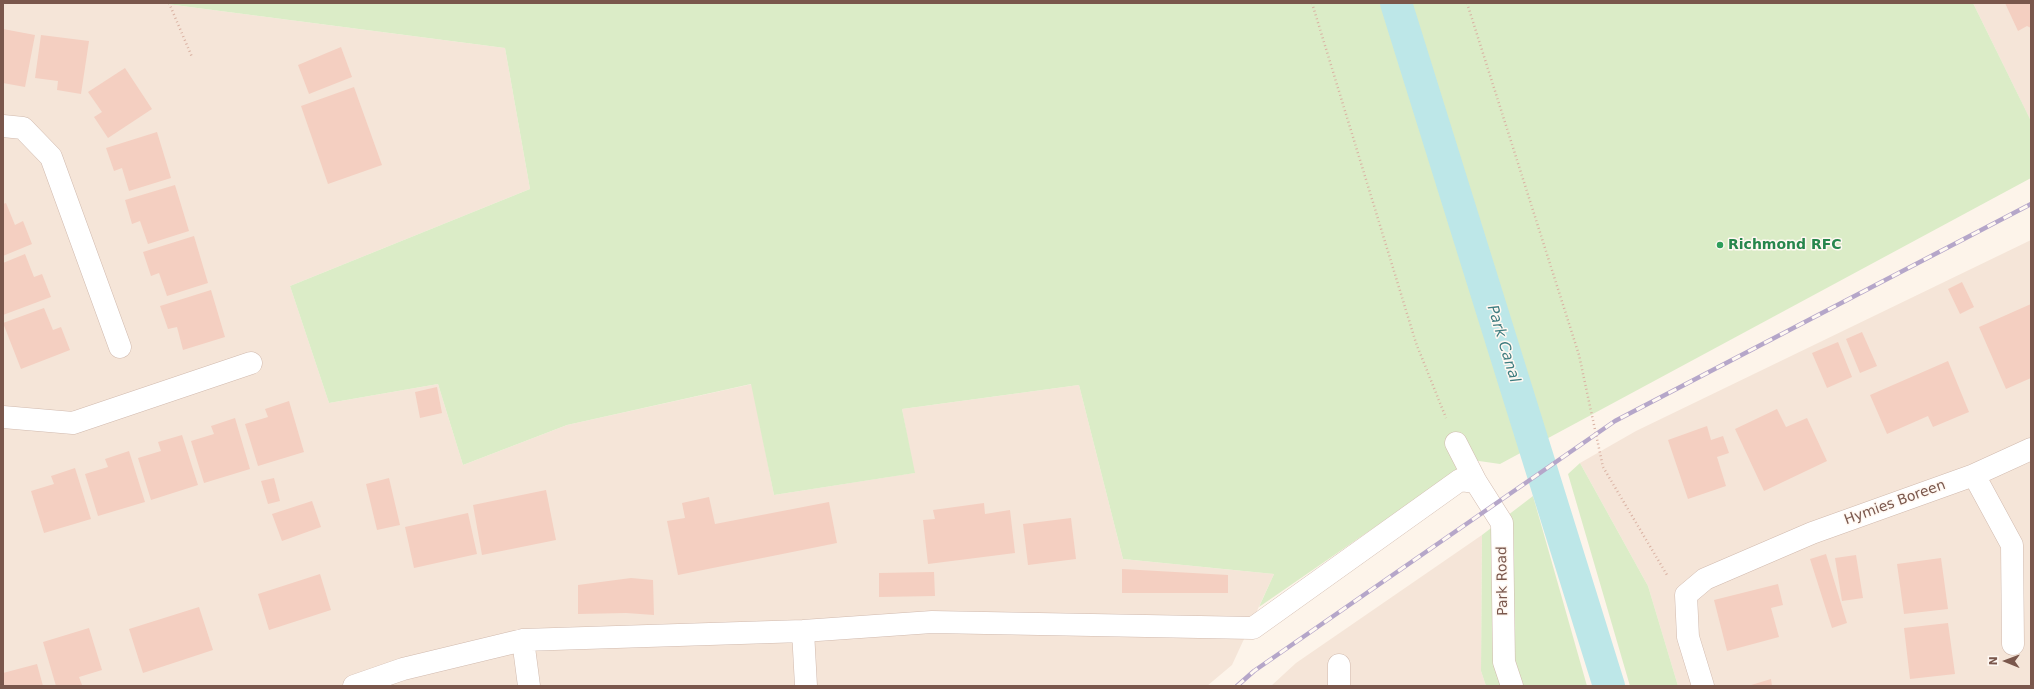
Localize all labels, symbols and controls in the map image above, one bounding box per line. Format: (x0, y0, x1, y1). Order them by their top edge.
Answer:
place label: Richmond RFC (1728, 237, 1842, 253)
marker: Richmond RFC (1715, 240, 1725, 250)
water label: Park Canal (1483, 303, 1523, 385)
street label: Hymies Boreen (1842, 477, 1948, 529)
street label: Park Road (1494, 546, 1512, 616)
north arrow (1986, 641, 2026, 681)
text: N (1987, 656, 2000, 666)

